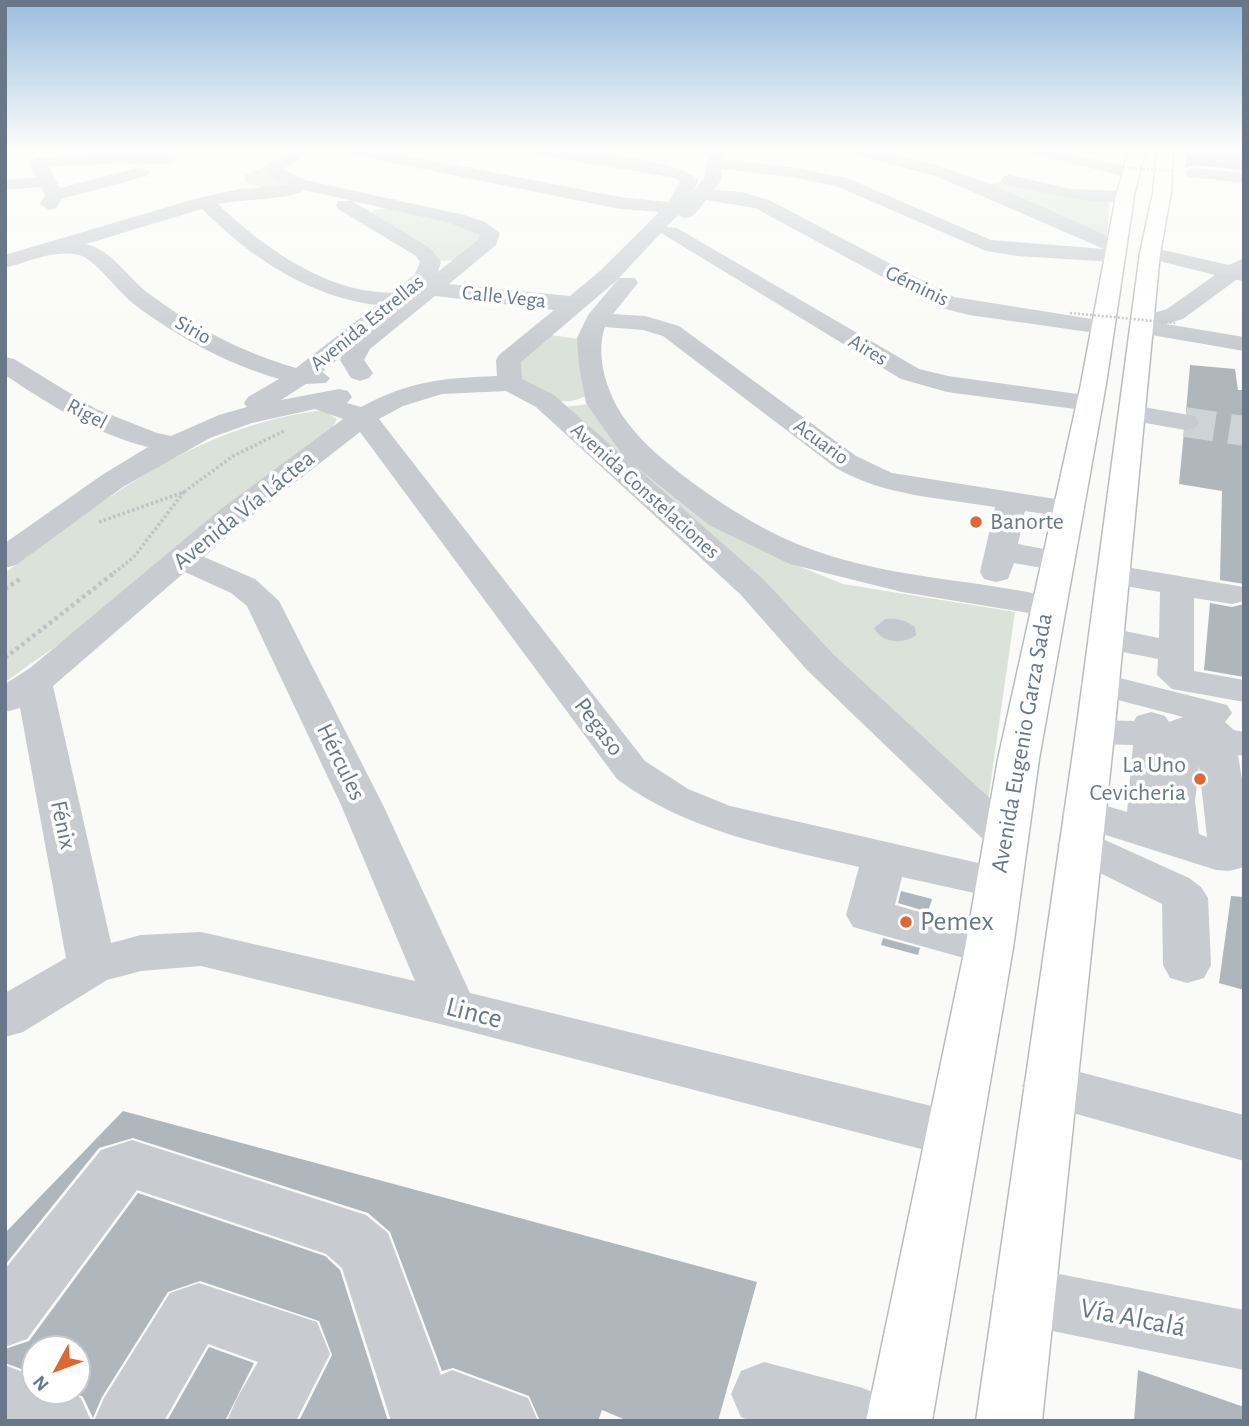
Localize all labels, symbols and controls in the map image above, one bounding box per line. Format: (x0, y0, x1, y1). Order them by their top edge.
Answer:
street label: Géminis (881, 260, 953, 312)
street label: Avenida Estrellas (305, 270, 429, 376)
street label: Calle Vega (461, 280, 547, 314)
street label: Sirio (171, 310, 215, 350)
street label: Aires (844, 329, 892, 371)
street label: Rigel (63, 393, 111, 435)
street label: Acuario (788, 414, 854, 470)
street label: Avenida Constelaciones (565, 418, 725, 564)
street label: Avenida Vía Láctea (167, 444, 321, 576)
place label: Banorte (990, 508, 1064, 536)
marker: Banorte (968, 514, 984, 530)
street label: Avenida Eugenio Garza Sada (985, 611, 1059, 875)
street label: Pegaso (568, 692, 630, 762)
street label: Hércules (310, 719, 372, 805)
place label: La Uno Cevicheria (1090, 751, 1186, 807)
marker: La Uno Cevicheria (1192, 771, 1208, 787)
street label: Fénix (44, 798, 82, 852)
place label: Pemex (920, 905, 994, 939)
marker: Pemex (898, 914, 914, 930)
street label: Lince (442, 990, 506, 1036)
street label: Vía Alcalá (1078, 1291, 1188, 1345)
north arrow (21, 1335, 91, 1405)
text: N (30, 1372, 53, 1394)

